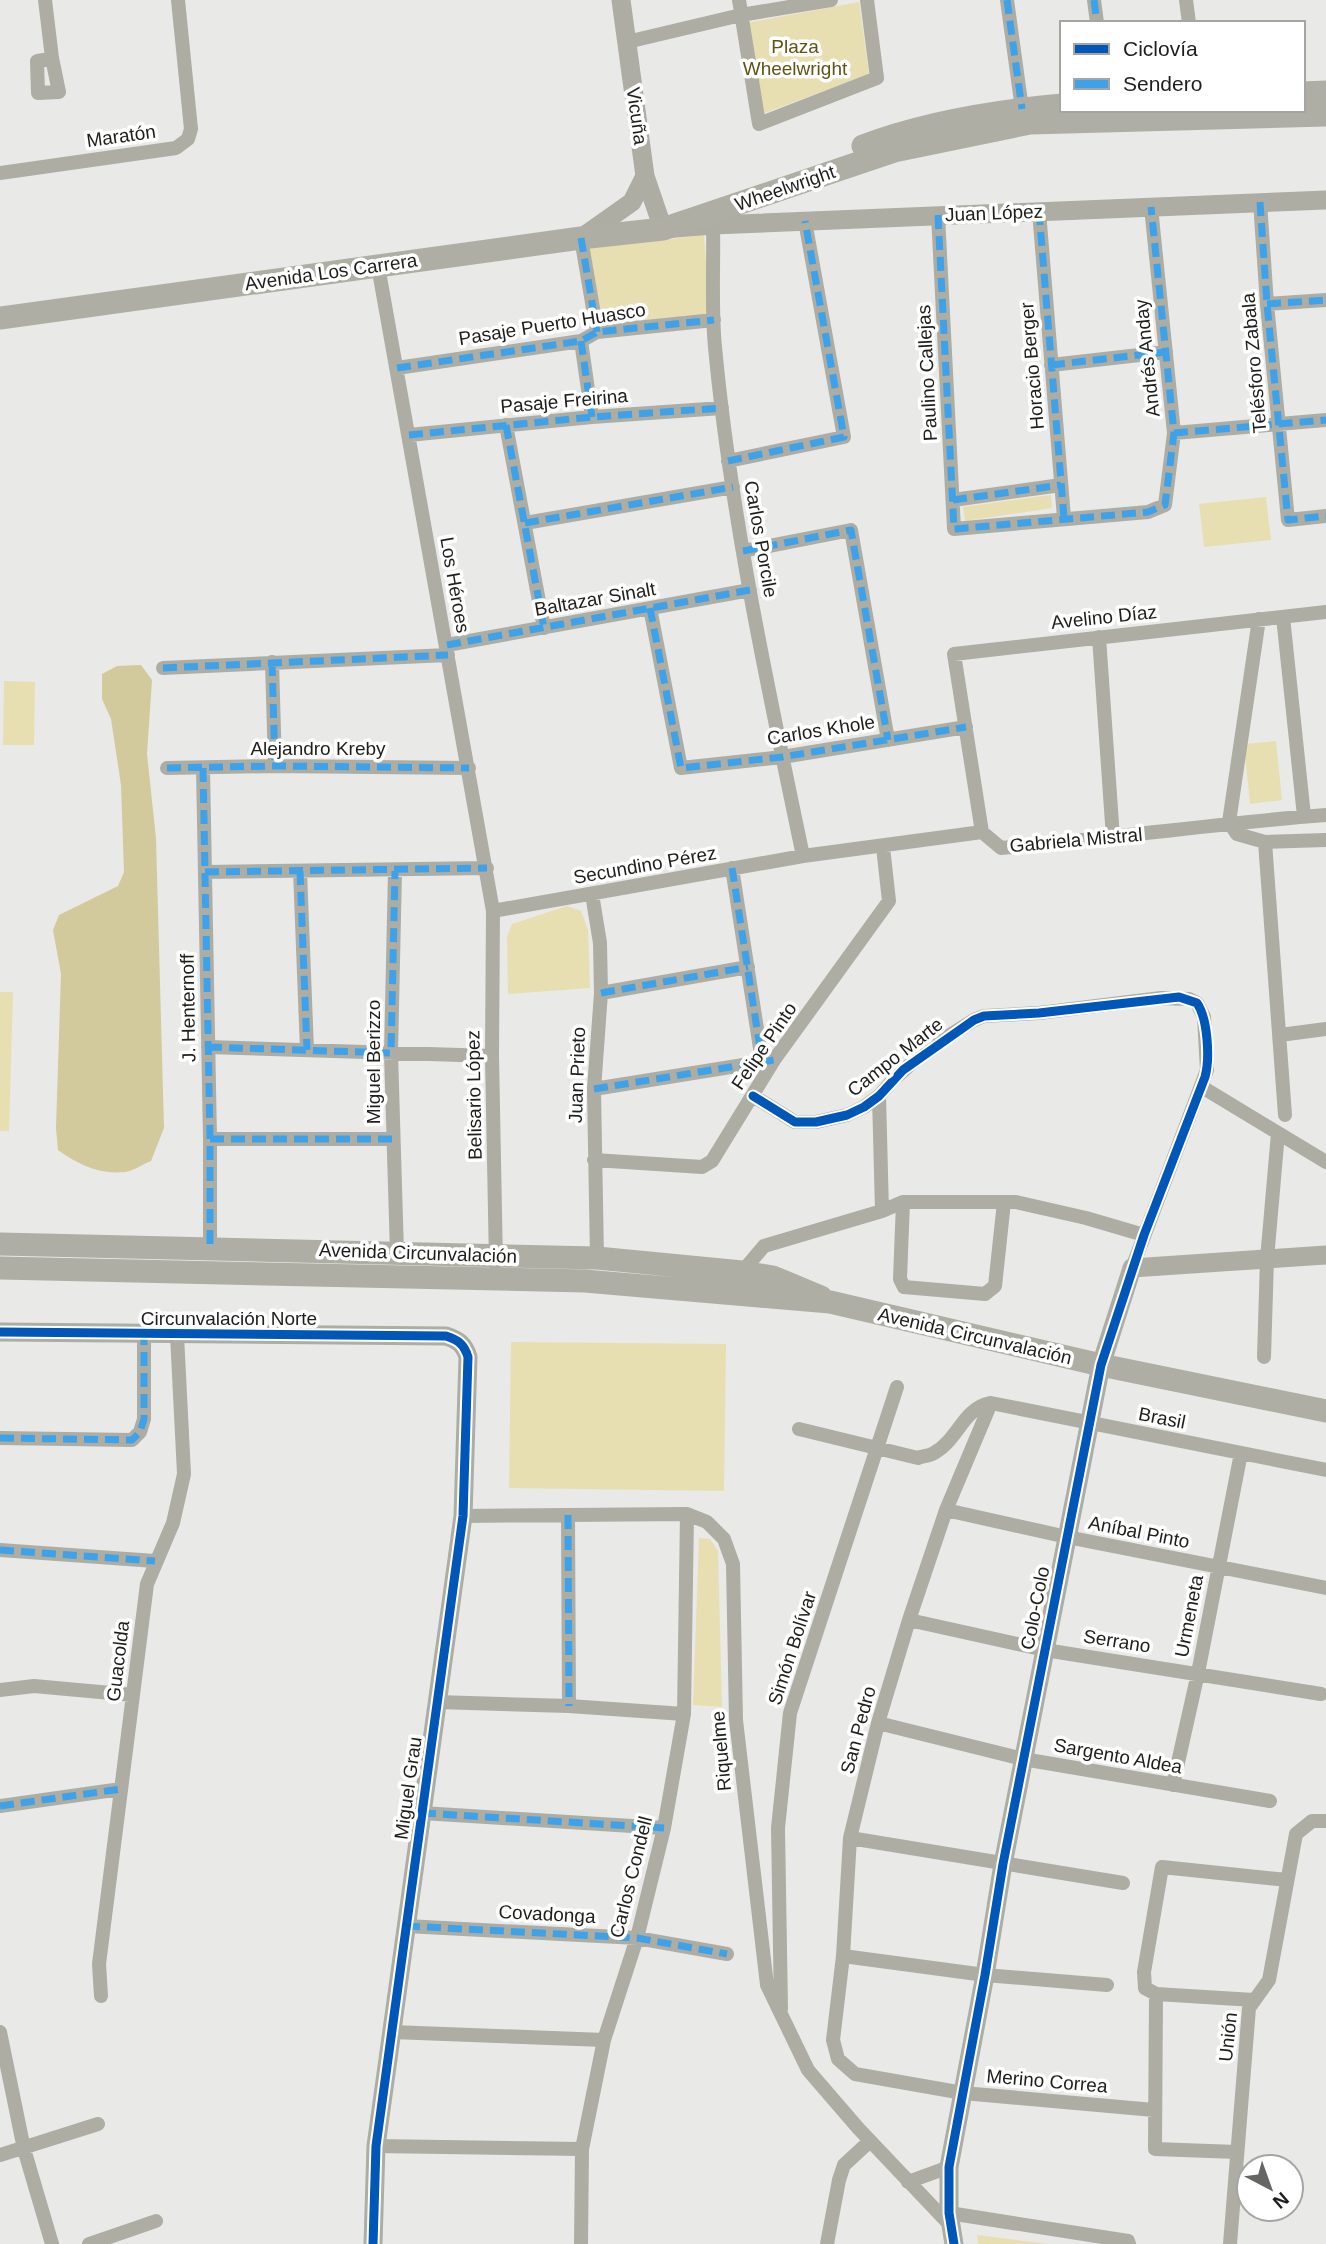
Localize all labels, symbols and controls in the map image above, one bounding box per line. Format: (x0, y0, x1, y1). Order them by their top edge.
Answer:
legend (1060, 21, 1305, 112)
park label: Plaza Wheelwright (743, 36, 848, 79)
text: Ciclovía (1123, 37, 1198, 60)
text: Sendero (1123, 72, 1202, 95)
street label: Vicuña (623, 86, 651, 146)
street label: Maratón (85, 121, 157, 151)
street label: Wheelwright (732, 161, 839, 215)
street label: Juan López (945, 201, 1043, 225)
street label: Avenida Los Carrera (243, 249, 419, 295)
street label: Telésforo Zabala (1237, 292, 1271, 434)
street label: Andrés Anday (1130, 298, 1164, 418)
street label: Pasaje Puerto Huasco (457, 299, 647, 349)
street label: Horacio Berger (1016, 301, 1048, 431)
street label: Paulino Callejas (913, 304, 941, 442)
street label: Pasaje Freirina (499, 385, 629, 417)
street label: Carlos Porcile (740, 479, 782, 599)
street label: Los Héroes (436, 535, 474, 635)
street label: Baltazar Sinalt (533, 578, 658, 620)
street label: Avelino Díaz (1050, 601, 1158, 633)
street label: Carlos Khole (766, 711, 876, 749)
street label: Alejandro Kreby (250, 738, 386, 759)
street label: Gabriela Mistral (1009, 824, 1143, 856)
street label: Secundino Pérez (572, 842, 718, 888)
street label: J. Henternoff (177, 953, 199, 1062)
street label: Felipe Pinto (727, 999, 801, 1093)
street label: Miguel Berizzo (363, 1000, 384, 1124)
street label: Campo Marte (843, 1013, 947, 1101)
street label: Juan Prieto (565, 1027, 589, 1123)
street label: Belisario López (462, 1030, 486, 1160)
street label: Avenida Circunvalación (319, 1239, 517, 1267)
street label: Avenida Circunvalación (876, 1303, 1074, 1369)
street label: Circunvalación Norte (141, 1308, 317, 1329)
street label: Brasil (1137, 1403, 1187, 1433)
street label: Aníbal Pinto (1087, 1512, 1191, 1552)
street label: Colo-Colo (1017, 1565, 1053, 1651)
street label: Urmeneta (1171, 1573, 1207, 1659)
street label: Simón Bolívar (764, 1588, 820, 1707)
street label: Guacolda (103, 1619, 133, 1703)
street label: Serrano (1082, 1625, 1152, 1657)
street label: San Pedro (836, 1684, 880, 1776)
street label: Riquelme (707, 1710, 735, 1792)
street label: Sargento Aldea (1052, 1734, 1184, 1778)
street label: Miguel Grau (390, 1735, 426, 1841)
street label: Carlos Condell (606, 1814, 656, 1940)
street label: Covadonga (498, 1901, 597, 1927)
street label: Unión (1215, 2011, 1241, 2063)
street label: Merino Correa (986, 2065, 1109, 2097)
north arrow (1235, 2153, 1305, 2223)
text: N (1269, 2188, 1293, 2213)

